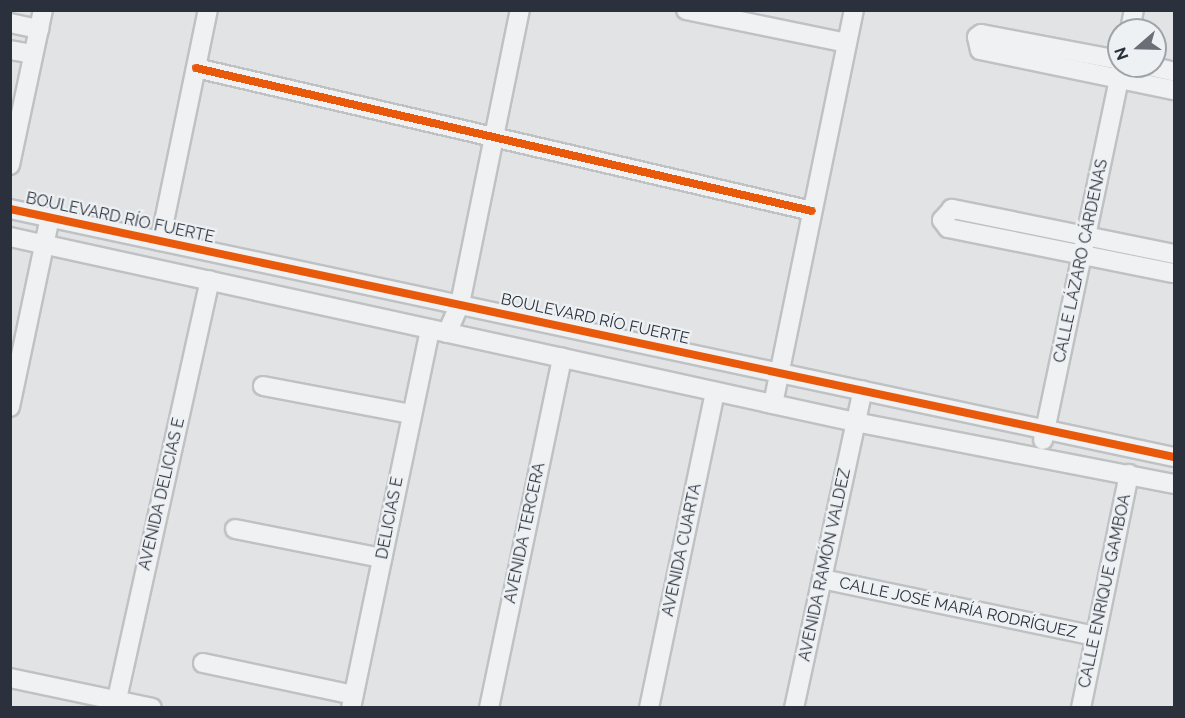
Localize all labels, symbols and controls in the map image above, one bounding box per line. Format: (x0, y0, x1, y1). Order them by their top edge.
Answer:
north arrow (1107, 18, 1167, 78)
text: N (1110, 45, 1133, 63)
street label: CALLE LÁZARO CÁRDENAS (1050, 157, 1112, 365)
street label: BOULEVARD RÍO FUERTE (24, 189, 216, 247)
street label: BOULEVARD RÍO FUERTE (499, 290, 691, 348)
street label: AVENIDA DELICIAS E (135, 416, 189, 572)
street label: AVENIDA TERCERA (501, 460, 549, 606)
street label: AVENIDA RAMÓN VALDEZ (795, 466, 855, 664)
street label: DELICIAS E (373, 475, 407, 561)
street label: AVENIDA CUARTA (658, 482, 706, 618)
street label: CALLE ENRIQUE GAMBOA (1075, 492, 1135, 690)
street label: CALLE JOSÉ MARÍA RODRÍGUEZ (837, 573, 1079, 643)

